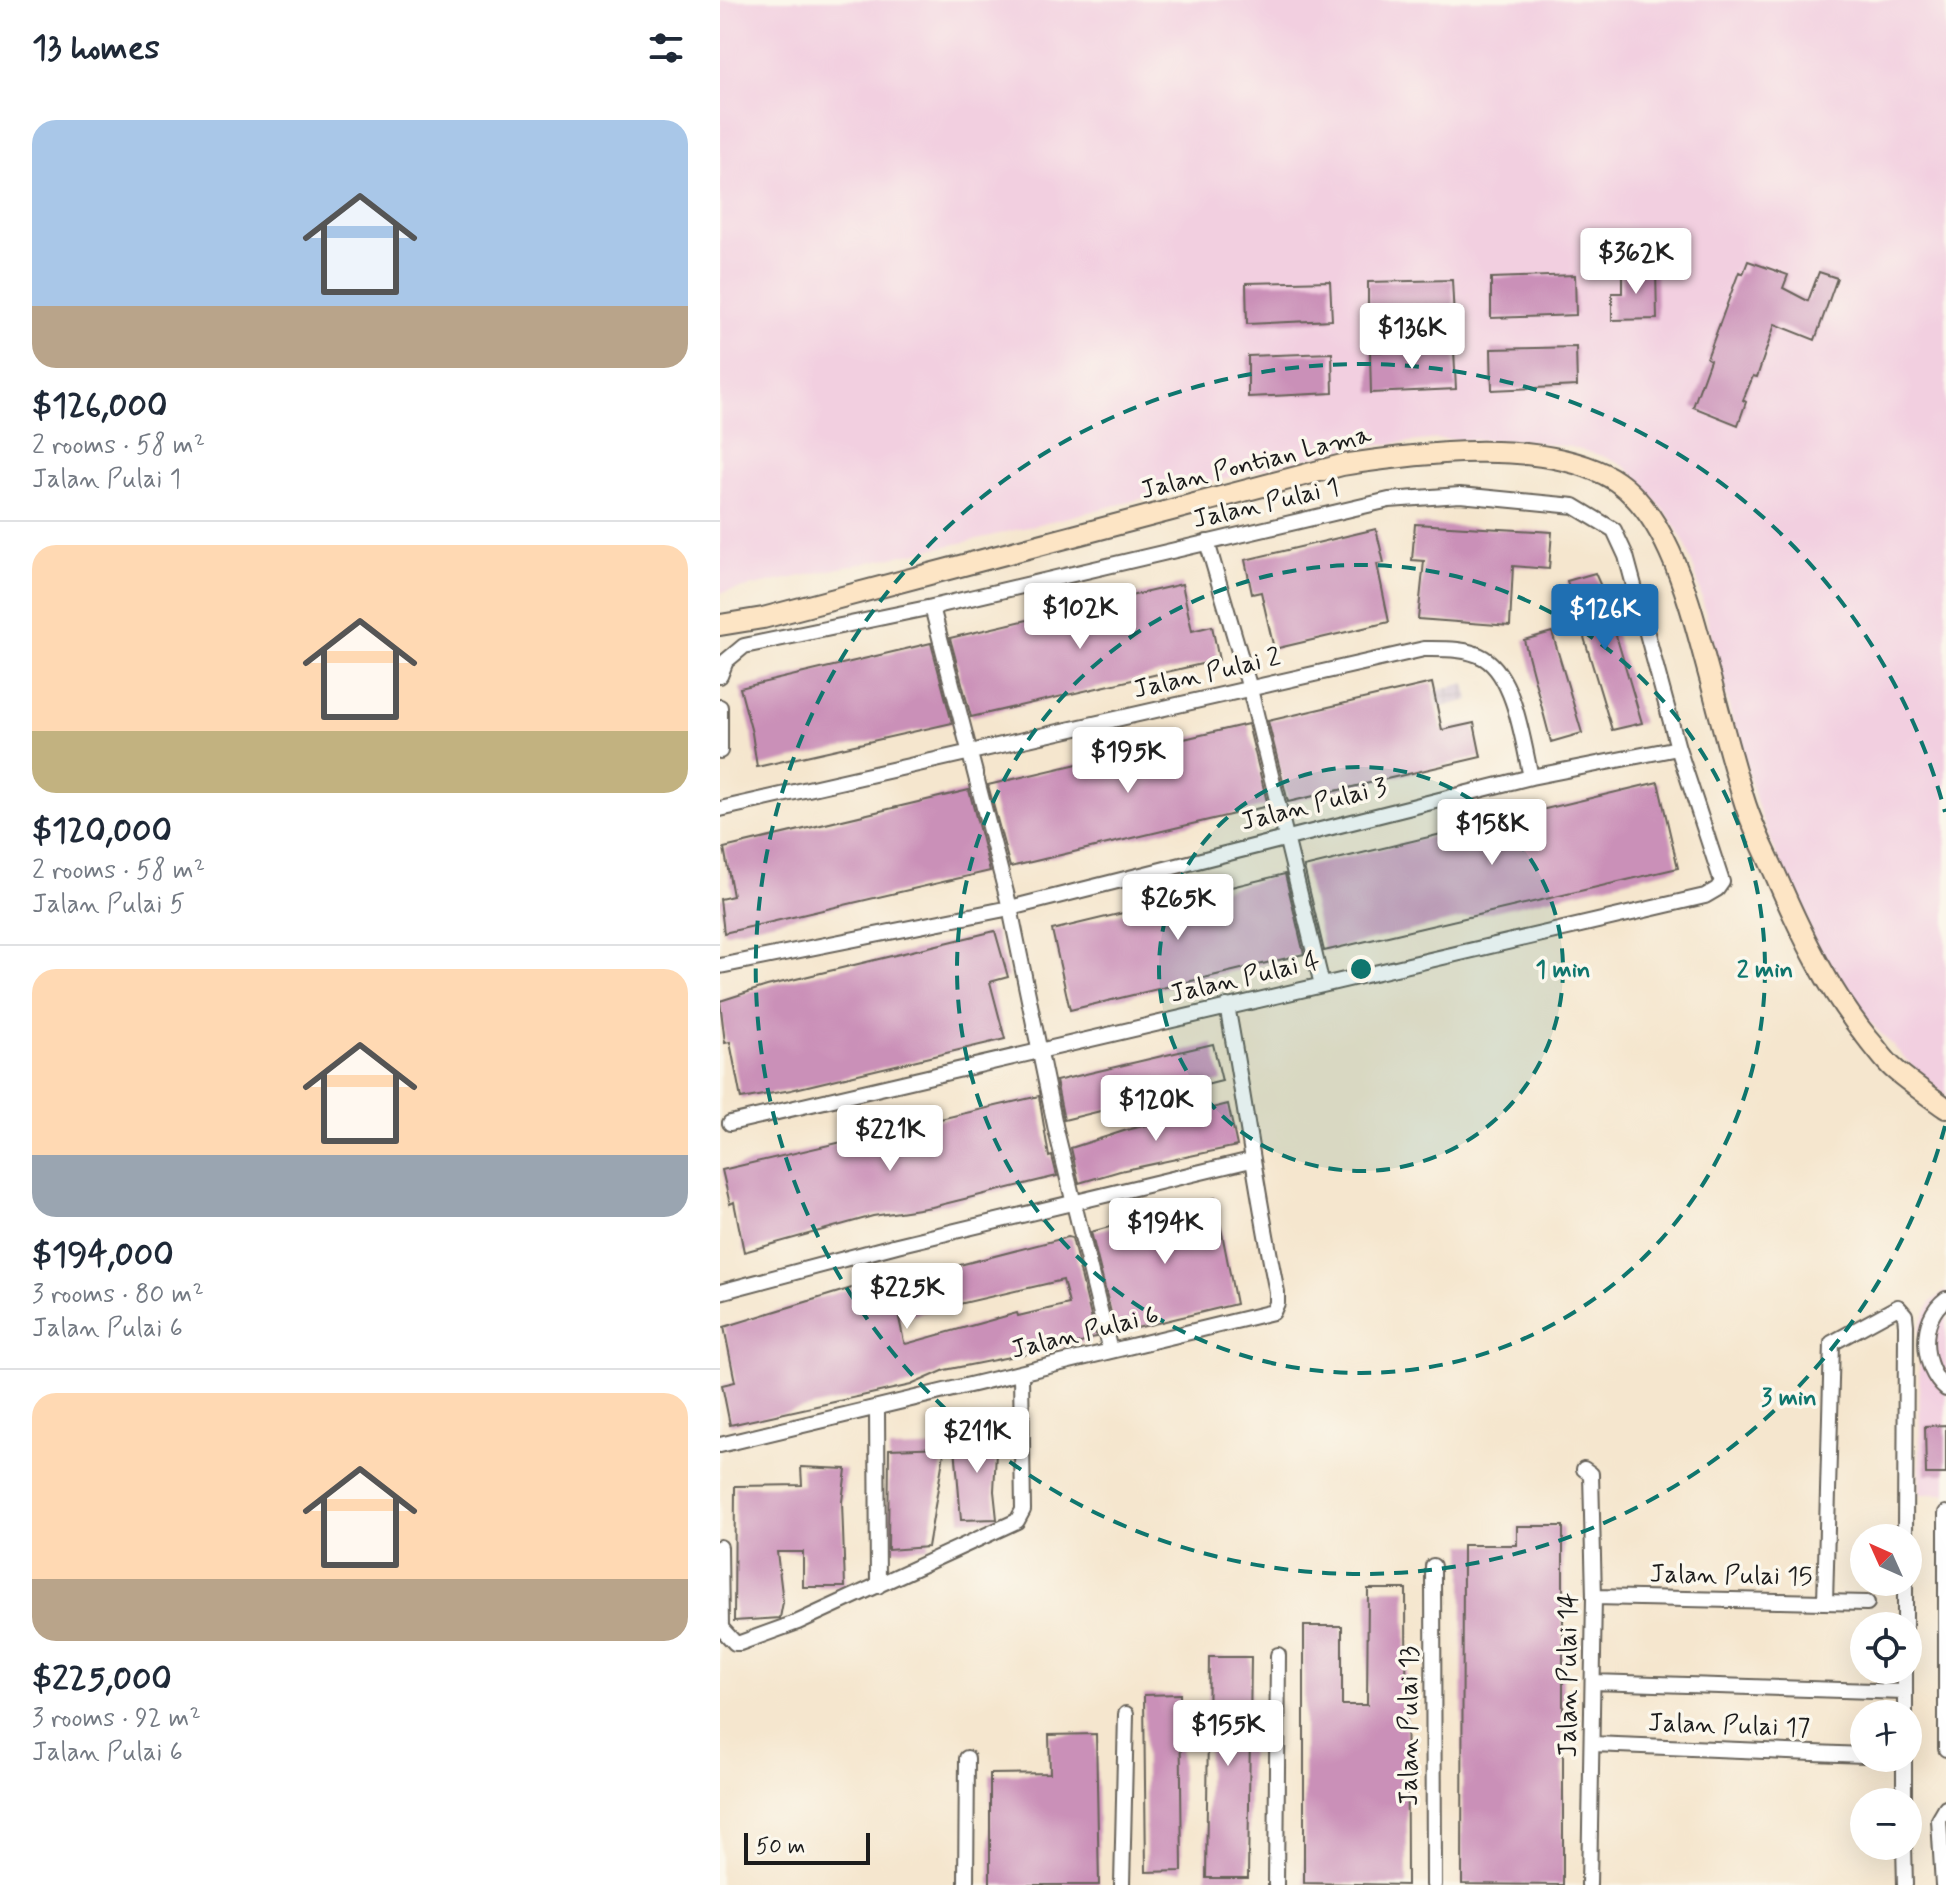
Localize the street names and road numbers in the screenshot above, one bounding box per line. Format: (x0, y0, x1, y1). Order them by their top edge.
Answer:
street label: Jalan Pontian Lama (1137, 418, 1375, 508)
street label: Jalan Pulai 1 (1190, 471, 1342, 537)
street label: Jalan Pulai 2 (1130, 640, 1284, 707)
street label: Jalan Pulai 3 (1238, 770, 1391, 840)
street label: Jalan Pulai 4 (1167, 944, 1323, 1012)
street label: Jalan Pulai 6 (1008, 1298, 1162, 1368)
street label: Jalan Pulai 15 (1649, 1558, 1813, 1594)
street label: Jalan Pulai 14 (1552, 1593, 1586, 1757)
street label: Jalan Pulai 13 (1393, 1646, 1427, 1806)
street label: Jalan Pulai 17 (1647, 1706, 1811, 1746)

